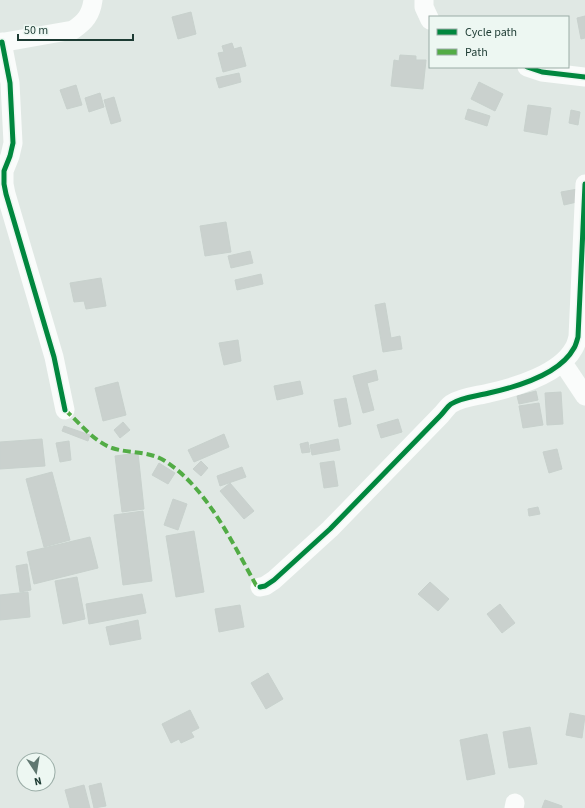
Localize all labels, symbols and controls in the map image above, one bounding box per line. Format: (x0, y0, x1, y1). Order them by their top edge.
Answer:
scale bar (18, 16, 133, 42)
legend (429, 16, 569, 68)
text: 50 m (24, 22, 48, 39)
text: Cycle path (465, 24, 517, 41)
text: Path (465, 44, 488, 61)
north arrow (16, 752, 56, 792)
text: N (33, 773, 43, 789)

